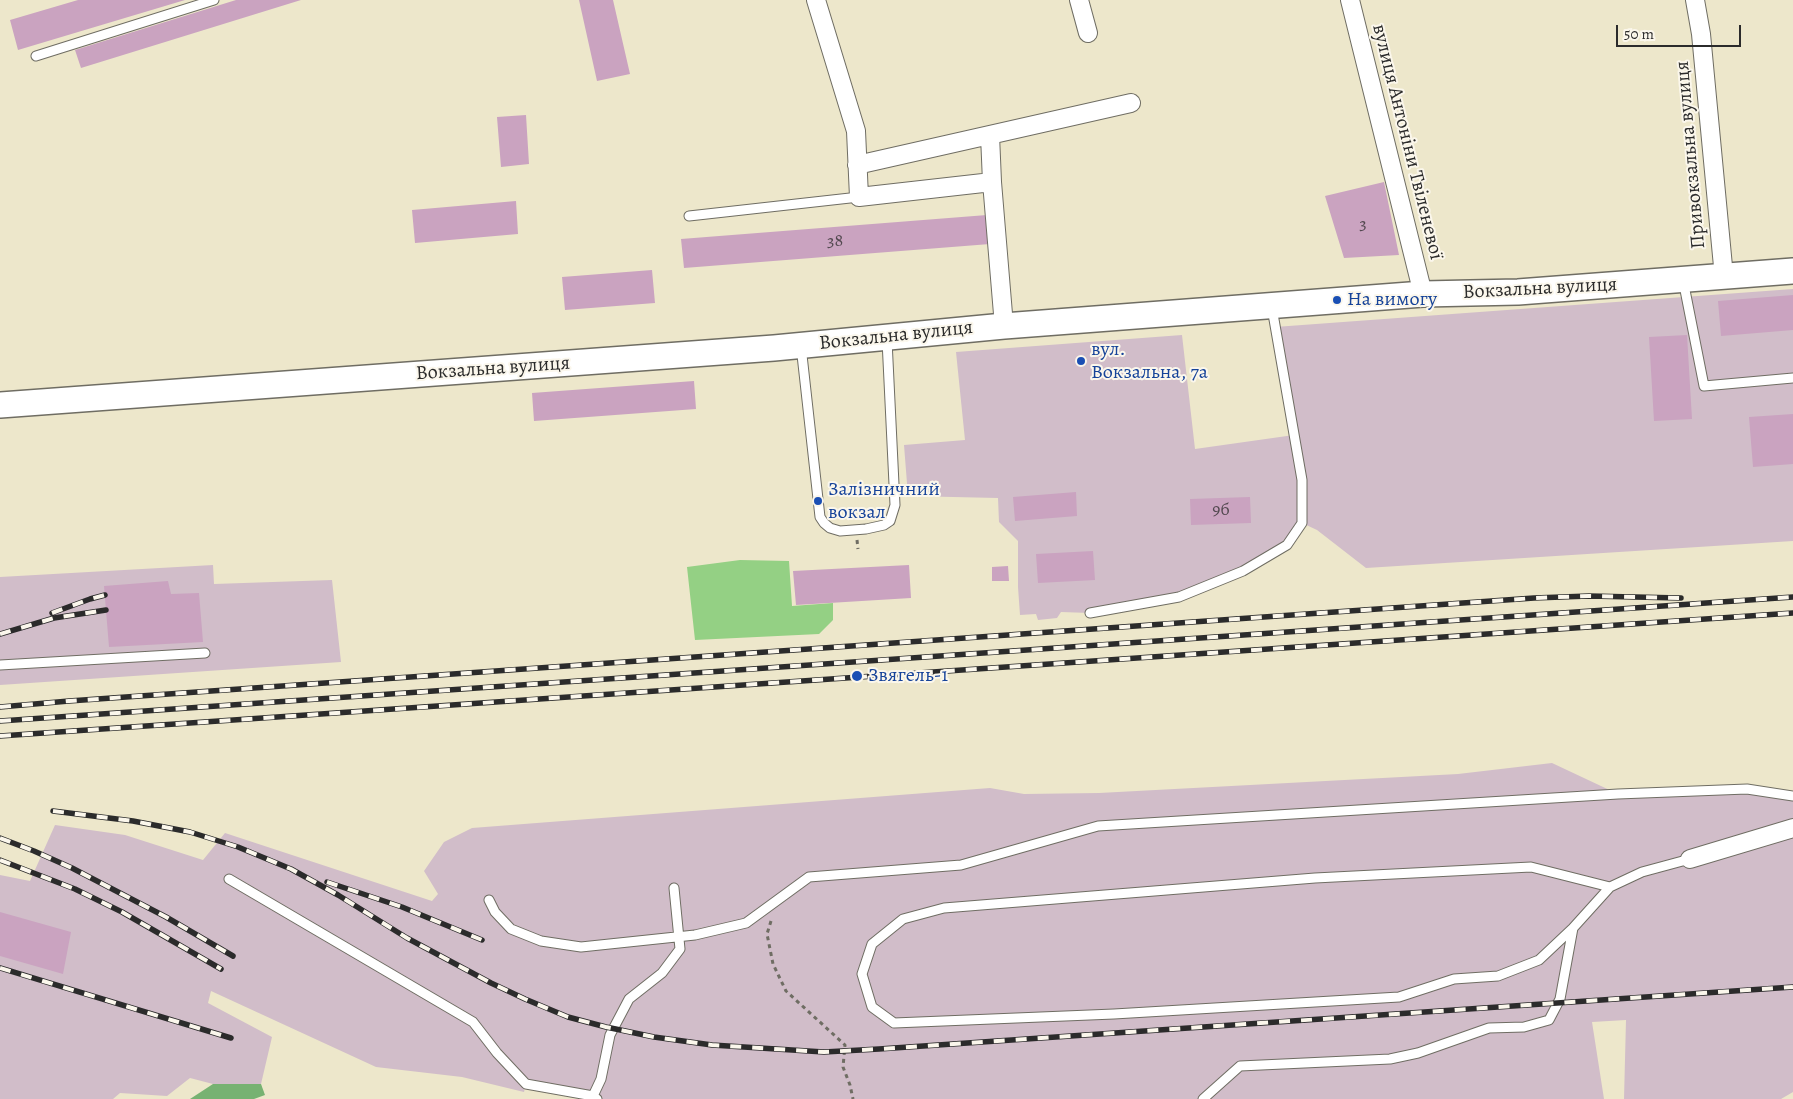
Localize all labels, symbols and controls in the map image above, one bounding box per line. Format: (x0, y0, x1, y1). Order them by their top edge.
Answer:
scale bar (1618, 15, 1743, 47)
street label: вулиця Антоніни Твіленевої (1366, 22, 1448, 262)
text: 50 m (1624, 24, 1654, 44)
street label: Привокзальна вулиця (1671, 60, 1711, 250)
house number: 3 (1359, 214, 1367, 236)
house number: 38 (827, 231, 843, 253)
street label: Вокзальна вулиця (1462, 273, 1618, 305)
place label: На вимогу (1347, 288, 1437, 312)
marker: На вимогу (1331, 294, 1343, 306)
street label: Вокзальна вулиця (818, 316, 974, 356)
place label: вул. Вокзальна, 7а (1091, 338, 1208, 385)
street label: Вокзальна вулиця (415, 352, 571, 386)
marker: вул. Вокзальна, 7а (1075, 355, 1087, 367)
place label: Залізничний вокзал (828, 478, 940, 525)
marker: Залізничний вокзал (812, 495, 824, 507)
house number: 9б (1212, 500, 1230, 522)
place label: Звягель-1 (868, 664, 948, 688)
marker: Звягель-1 (850, 669, 864, 683)

